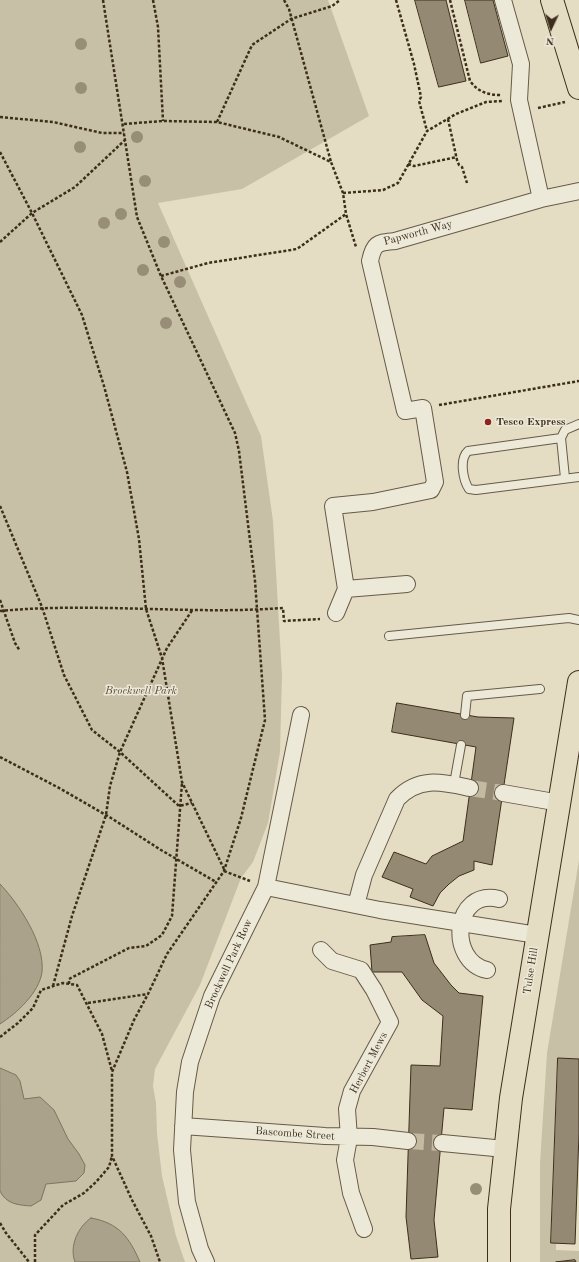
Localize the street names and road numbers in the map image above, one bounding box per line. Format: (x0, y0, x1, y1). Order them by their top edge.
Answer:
street label: Papworth Way (382, 217, 454, 249)
street label: Brockwell Park Row (202, 917, 256, 1011)
street label: Tulse Hill (521, 947, 541, 995)
street label: Herbert Mews (347, 1030, 391, 1096)
street label: Bascombe Street (255, 1125, 335, 1143)

